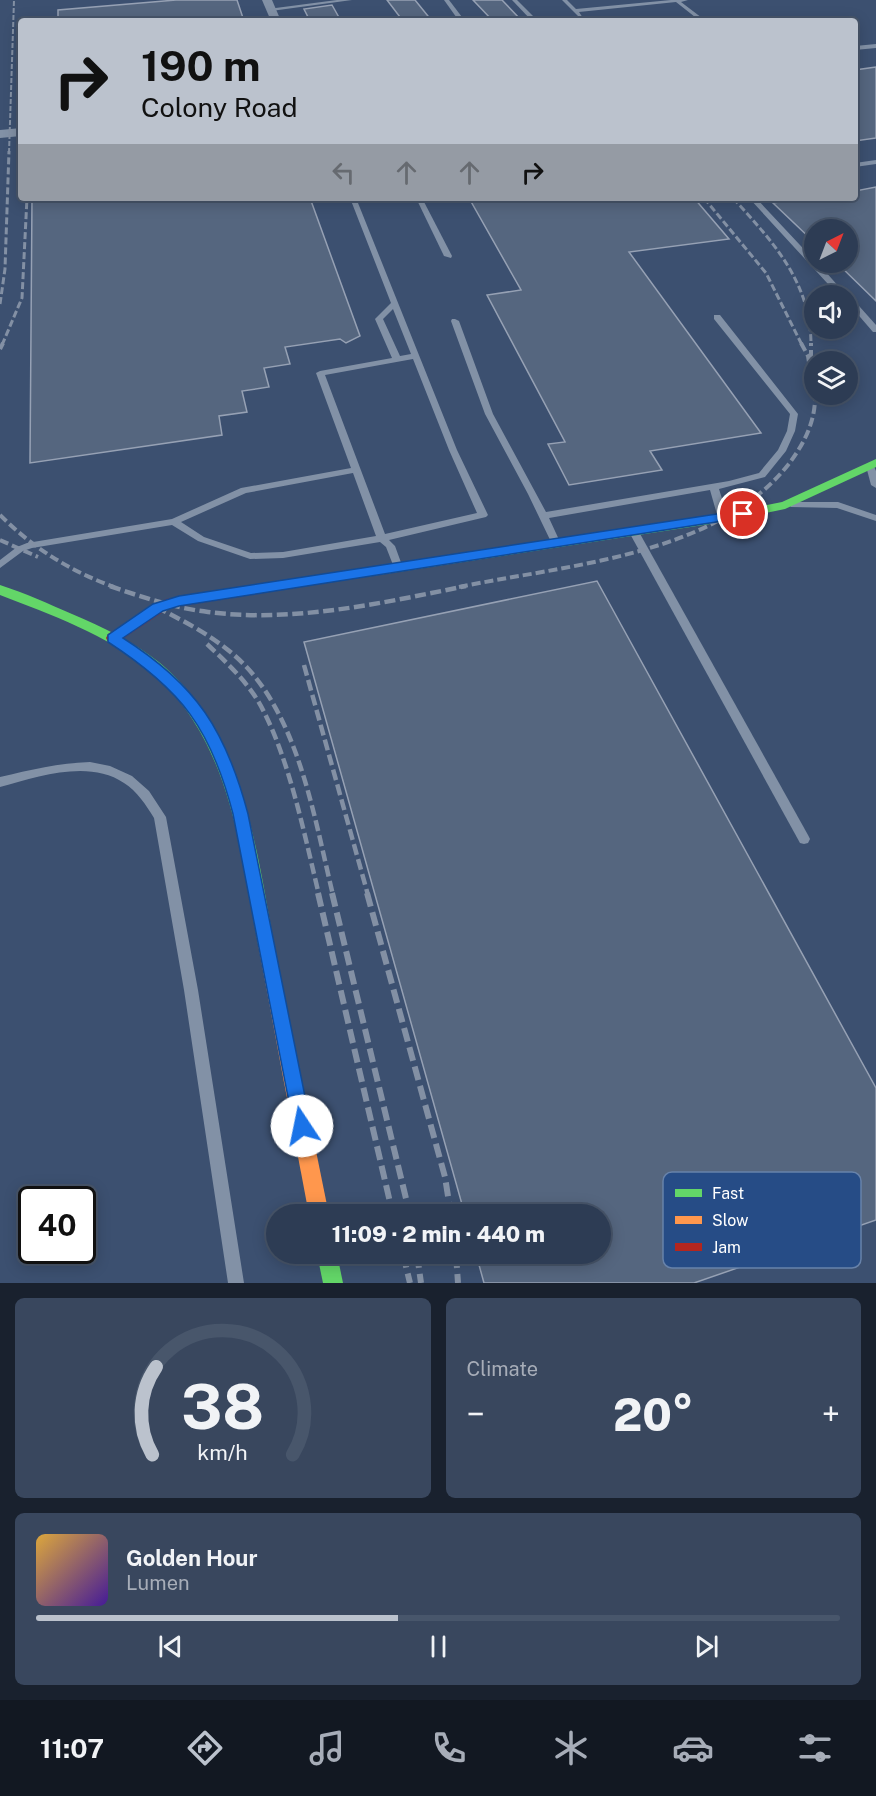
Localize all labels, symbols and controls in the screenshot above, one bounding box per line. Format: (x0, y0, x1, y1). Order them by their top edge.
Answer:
text: 190 m (141, 41, 261, 90)
icon: right (42, 42, 120, 120)
text: Colony Road (141, 91, 298, 123)
icon: left (327, 156, 360, 189)
icon: ahead (390, 156, 423, 189)
icon: ahead (453, 156, 486, 189)
icon: right (516, 156, 549, 189)
north arrow (804, 219, 858, 273)
map controls (804, 219, 858, 405)
button: sound (804, 285, 858, 339)
button: layers (804, 351, 858, 405)
pin (717, 488, 768, 539)
icon: arrive (726, 497, 759, 530)
position arrow (270, 1094, 334, 1158)
legend (663, 1172, 861, 1268)
text: Fast (712, 1184, 744, 1203)
speed limit sign: 40 (18, 1186, 96, 1264)
text: Slow (712, 1211, 749, 1230)
text: 11:09 · 2 min · 440 m (332, 1221, 545, 1247)
text: Jam (712, 1238, 741, 1257)
text: Climate (467, 1357, 538, 1381)
text: 38 (181, 1370, 264, 1443)
text: 20° (613, 1388, 694, 1441)
text: − (467, 1395, 485, 1433)
text: + (822, 1395, 840, 1433)
text: km/h (198, 1440, 248, 1465)
text: Golden Hour (126, 1545, 257, 1571)
text: Lumen (126, 1571, 190, 1595)
icon: previous (154, 1630, 187, 1663)
icon: pause (422, 1630, 455, 1663)
icon: next (690, 1630, 723, 1663)
icon: directions (184, 1727, 226, 1769)
icon: music (306, 1727, 348, 1769)
icon: phone (428, 1727, 470, 1769)
icon: climate (550, 1727, 592, 1769)
icon: car (672, 1727, 714, 1769)
icon: filters (794, 1727, 836, 1769)
text: 11:07 (40, 1732, 104, 1764)

